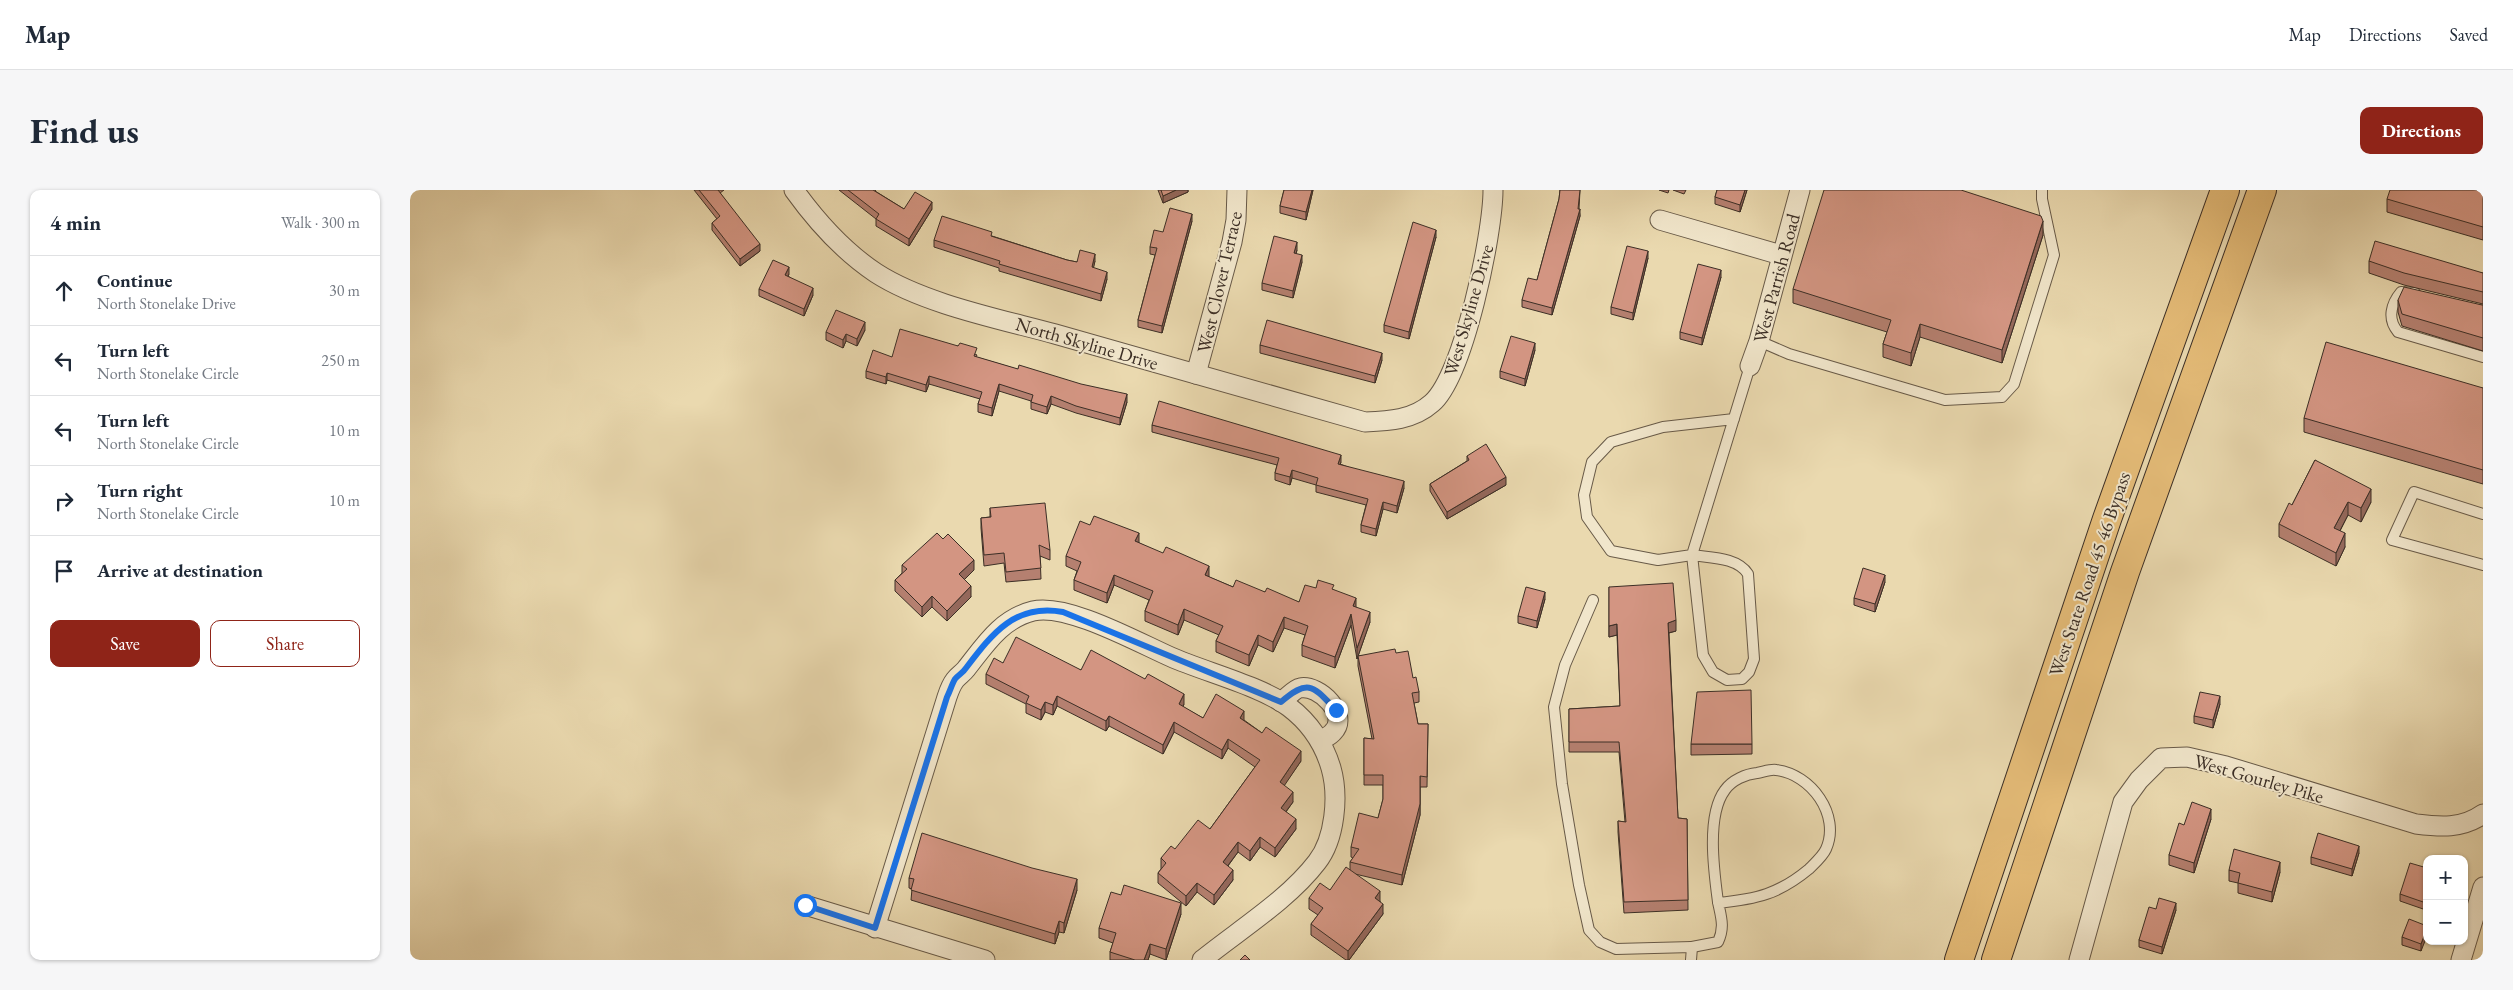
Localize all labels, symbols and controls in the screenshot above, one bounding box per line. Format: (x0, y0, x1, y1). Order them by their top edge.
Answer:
text: Map (25, 19, 70, 50)
text: Map (2289, 23, 2321, 46)
text: Directions (2349, 23, 2421, 46)
text: Saved (2449, 23, 2488, 46)
button: Directions (2360, 107, 2483, 154)
text: Find us (30, 108, 139, 153)
text: 4 min (50, 209, 101, 236)
street label: West Clover Terrace (1191, 209, 1248, 355)
street label: West Parrish Road (1747, 210, 1806, 345)
text: Walk · 300 m (281, 212, 360, 233)
street label: West Skyline Drive (1438, 241, 1499, 379)
text: Continue (97, 268, 172, 293)
icon: ahead (50, 277, 78, 305)
text: 30 m (329, 280, 360, 301)
text: North Stonelake Drive (97, 293, 236, 314)
street label: North Skyline Drive (1013, 311, 1161, 376)
text: Turn left (97, 338, 169, 363)
icon: left (50, 347, 78, 375)
text: 250 m (321, 350, 360, 371)
text: North Stonelake Circle (97, 363, 239, 384)
text: Turn left (97, 408, 169, 433)
icon: left (50, 417, 78, 445)
text: 10 m (329, 420, 360, 441)
text: North Stonelake Circle (97, 433, 239, 454)
street label: West State Road 45 46 Bypass (2043, 469, 2136, 680)
text: Turn right (97, 478, 183, 503)
icon: right (50, 487, 78, 515)
text: 10 m (329, 490, 360, 511)
text: North Stonelake Circle (97, 503, 239, 524)
icon: arrive (50, 557, 78, 585)
text: Arrive at destination (97, 558, 263, 583)
button: Save (50, 620, 200, 667)
button: Share (210, 620, 360, 667)
route end (1325, 699, 1348, 722)
street label: West Gourley Pike (2191, 748, 2327, 809)
map controls (2423, 855, 2468, 945)
button: + (2423, 855, 2468, 900)
route start (794, 894, 817, 917)
button: − (2423, 900, 2468, 945)

